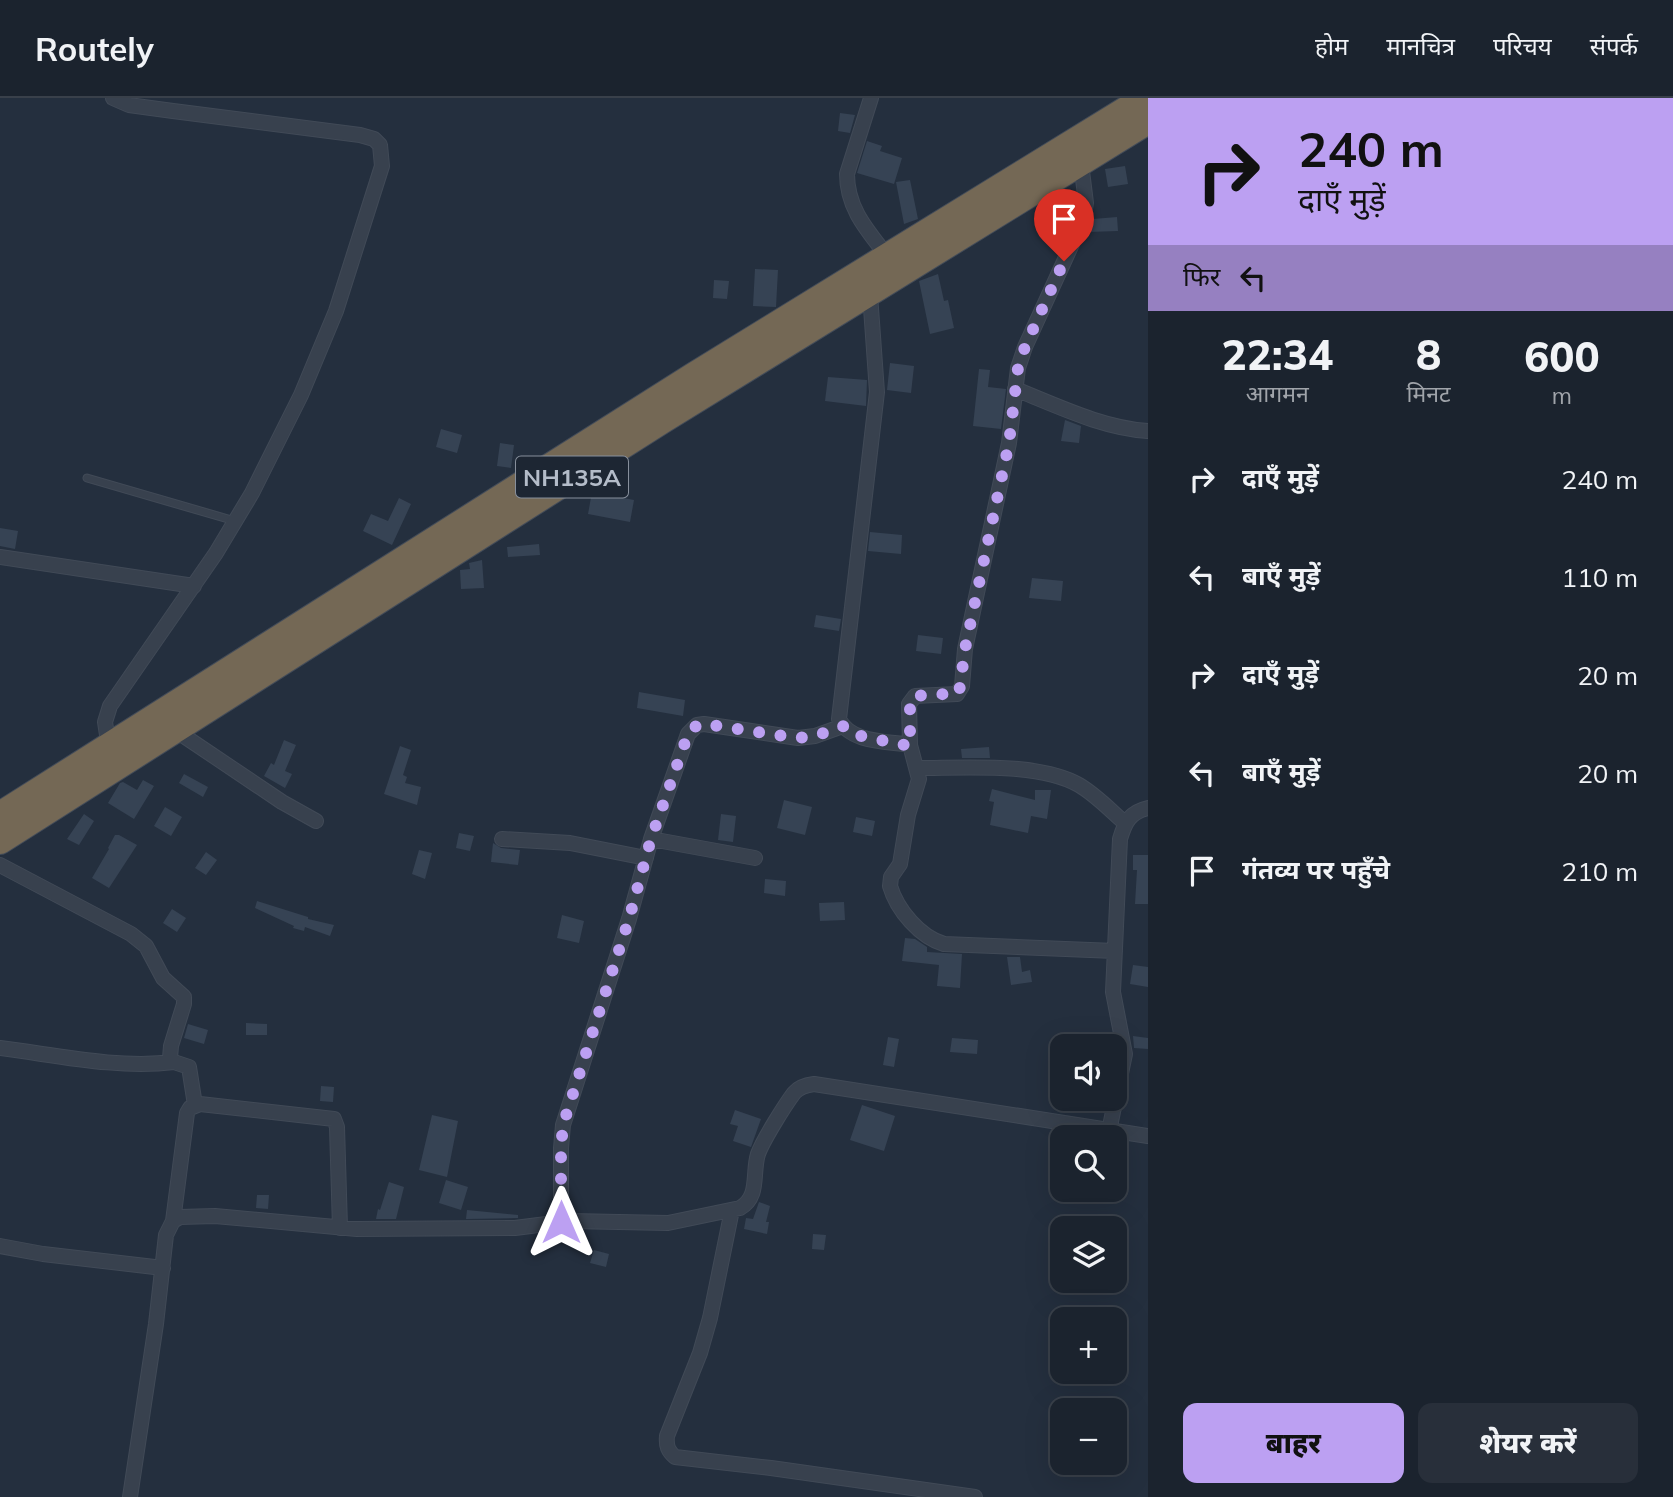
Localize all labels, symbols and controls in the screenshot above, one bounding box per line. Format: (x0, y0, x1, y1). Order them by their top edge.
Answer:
text: Routely (35, 28, 154, 69)
text: होम (1315, 31, 1348, 61)
text: मानचित्र (1386, 31, 1455, 61)
text: परिचय (1493, 31, 1552, 61)
text: संपर्क (1590, 31, 1638, 61)
text: 240 m (1298, 118, 1444, 179)
icon: right (1183, 126, 1274, 217)
text: दाएँ मुड़ें (1298, 179, 1386, 219)
pin (1034, 189, 1094, 261)
icon: arrive (1045, 200, 1083, 238)
icon: left (1234, 259, 1272, 297)
text: फिर (1183, 260, 1220, 293)
text: 22:34 (1221, 328, 1333, 381)
text: 8 (1416, 328, 1441, 381)
text: 600 (1524, 330, 1600, 383)
text: आगमन (1246, 379, 1309, 408)
text: मिनट (1407, 379, 1451, 408)
text: m (1552, 381, 1572, 410)
road number: NH135A (516, 456, 628, 498)
icon: right (1183, 460, 1221, 498)
text: दाएँ मुड़ें (1242, 461, 1319, 494)
text: 240 m (1562, 463, 1638, 496)
icon: left (1183, 558, 1221, 596)
text: बाएँ मुड़ें (1242, 559, 1320, 592)
text: 110 m (1562, 561, 1638, 594)
icon: right (1183, 656, 1221, 694)
text: दाएँ मुड़ें (1242, 657, 1319, 690)
text: 20 m (1577, 659, 1638, 692)
icon: left (1183, 754, 1221, 792)
text: बाएँ मुड़ें (1242, 755, 1320, 788)
text: 20 m (1577, 757, 1638, 790)
icon: arrive (1183, 852, 1221, 890)
text: गंतव्य पर पहुँचे (1242, 853, 1390, 886)
text: 210 m (1562, 855, 1638, 888)
map controls (1050, 1034, 1127, 1475)
button: sound (1050, 1034, 1127, 1111)
button: search (1050, 1125, 1127, 1202)
position arrow (524, 1185, 598, 1259)
button: layers (1050, 1216, 1127, 1293)
button: + (1050, 1307, 1127, 1384)
button: − (1050, 1398, 1127, 1475)
button: बाहर (1183, 1403, 1404, 1483)
button: शेयर करें (1418, 1403, 1638, 1483)

